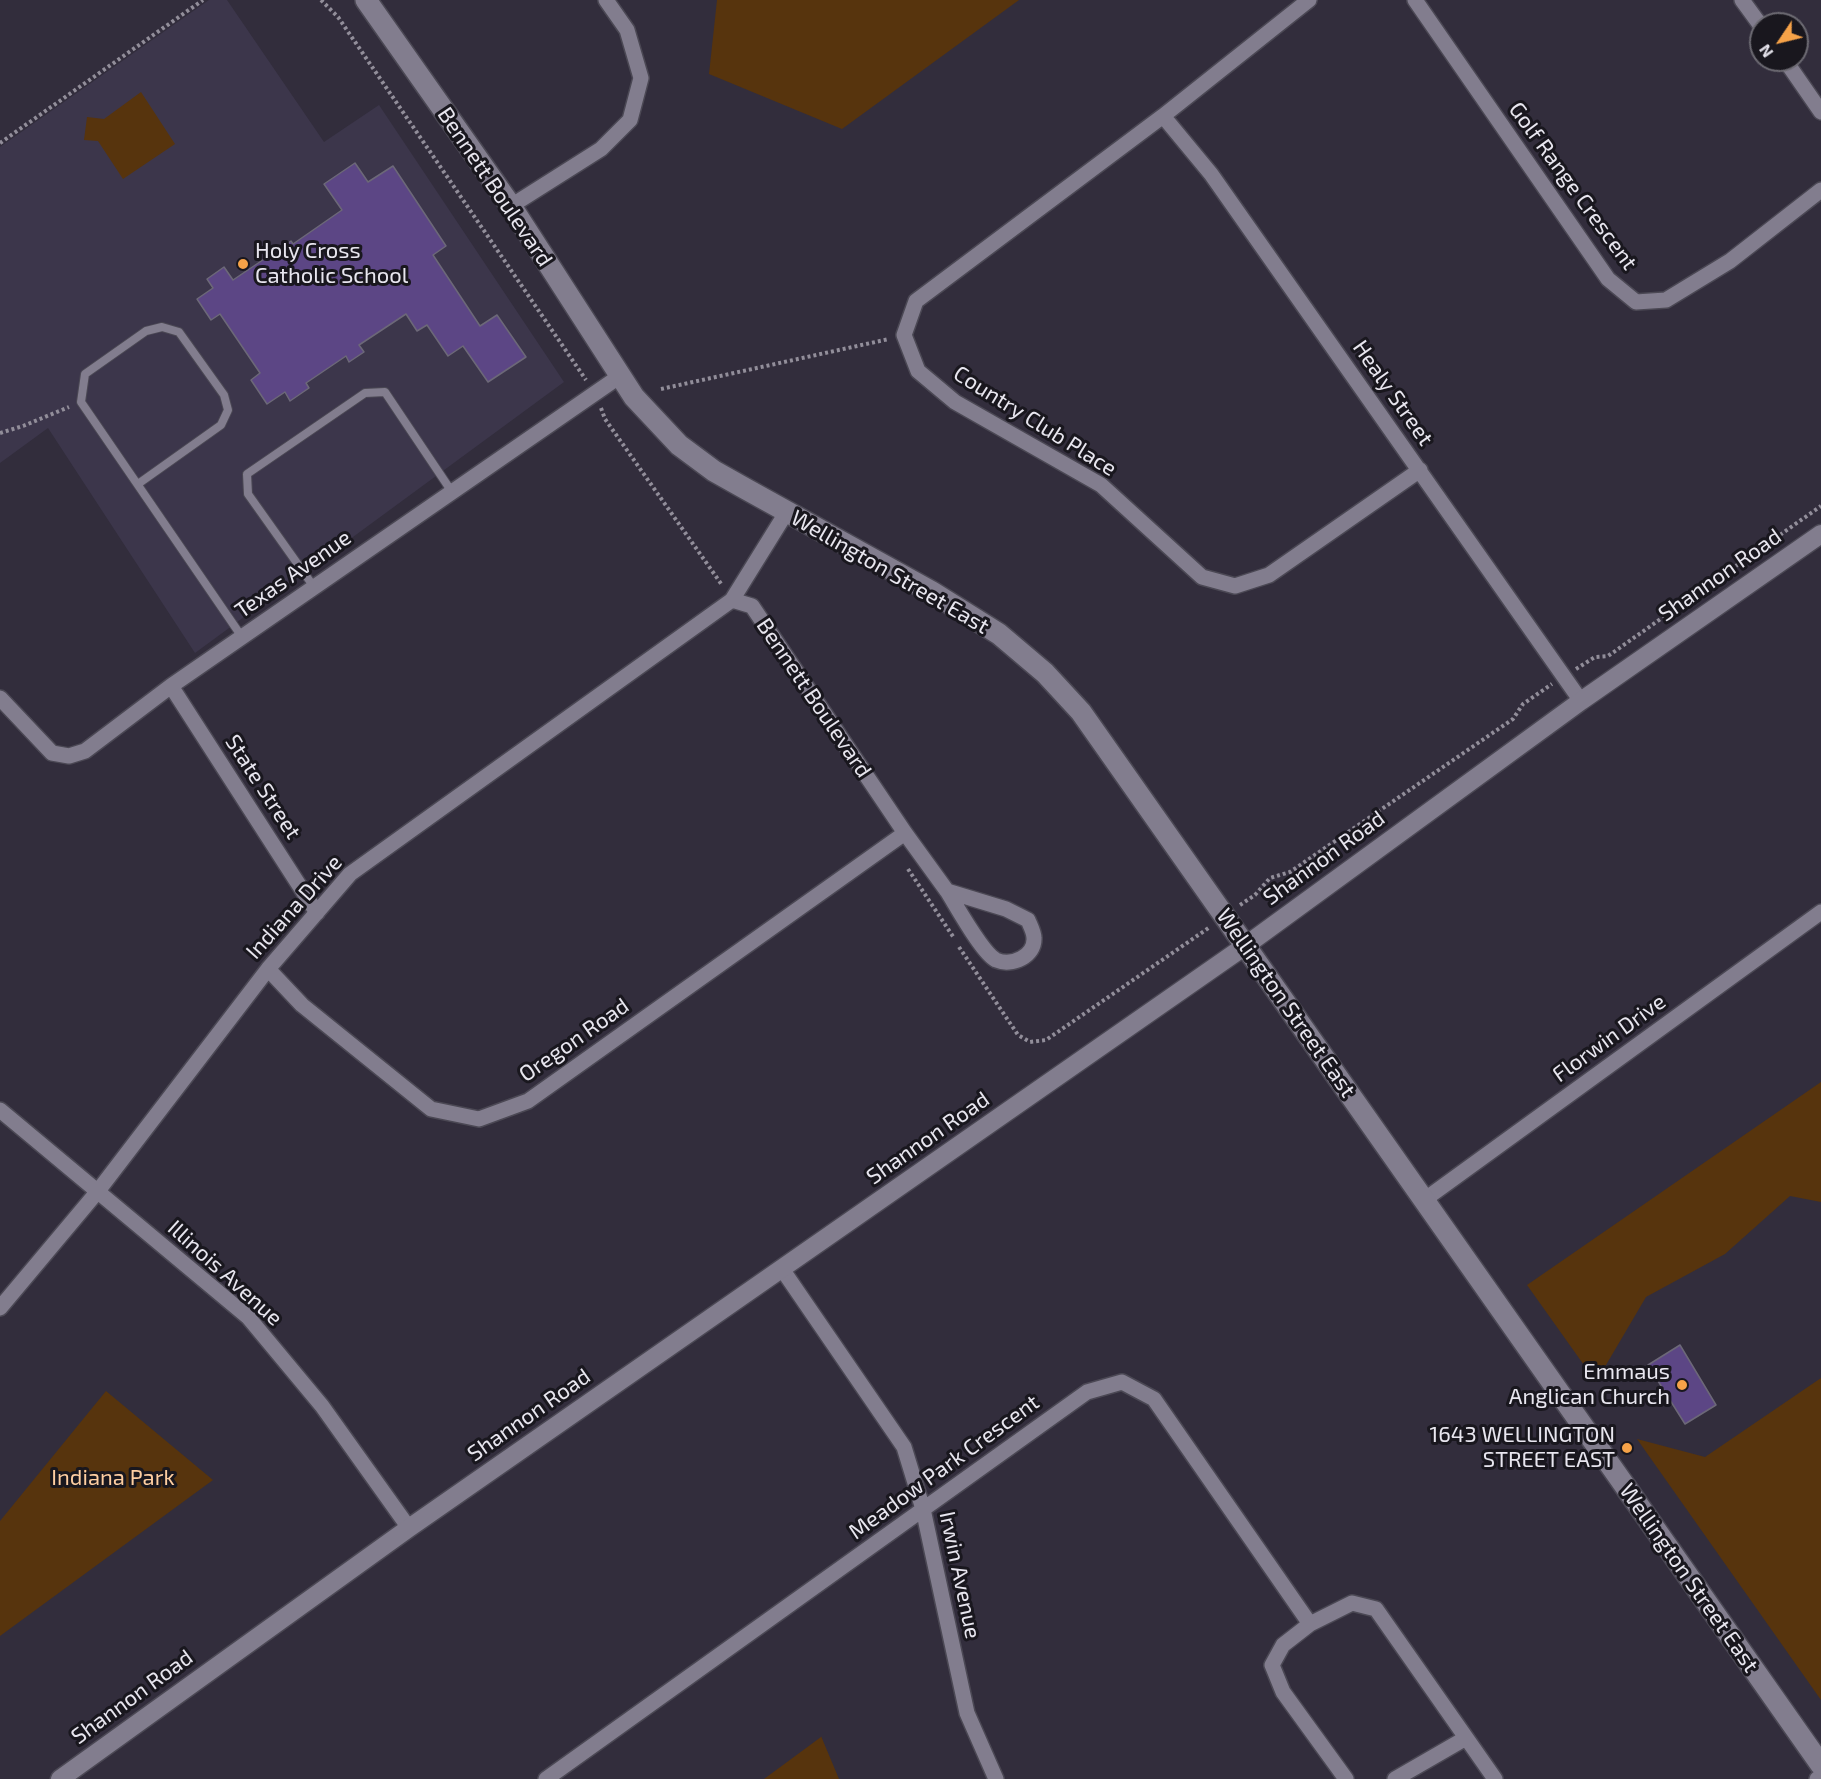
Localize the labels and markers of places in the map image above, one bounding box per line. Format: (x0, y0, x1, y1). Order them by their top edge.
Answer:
place label: Holy Cross Catholic School (255, 238, 408, 290)
marker: Holy Cross Catholic School (236, 257, 250, 271)
place label: Emmaus Anglican Church (1509, 1359, 1670, 1410)
marker: Emmaus Anglican Church (1675, 1378, 1689, 1392)
place label: 1643 WELLINGTON STREET EAST (1430, 1422, 1615, 1474)
marker: 1643 WELLINGTON STREET EAST (1620, 1441, 1634, 1455)

